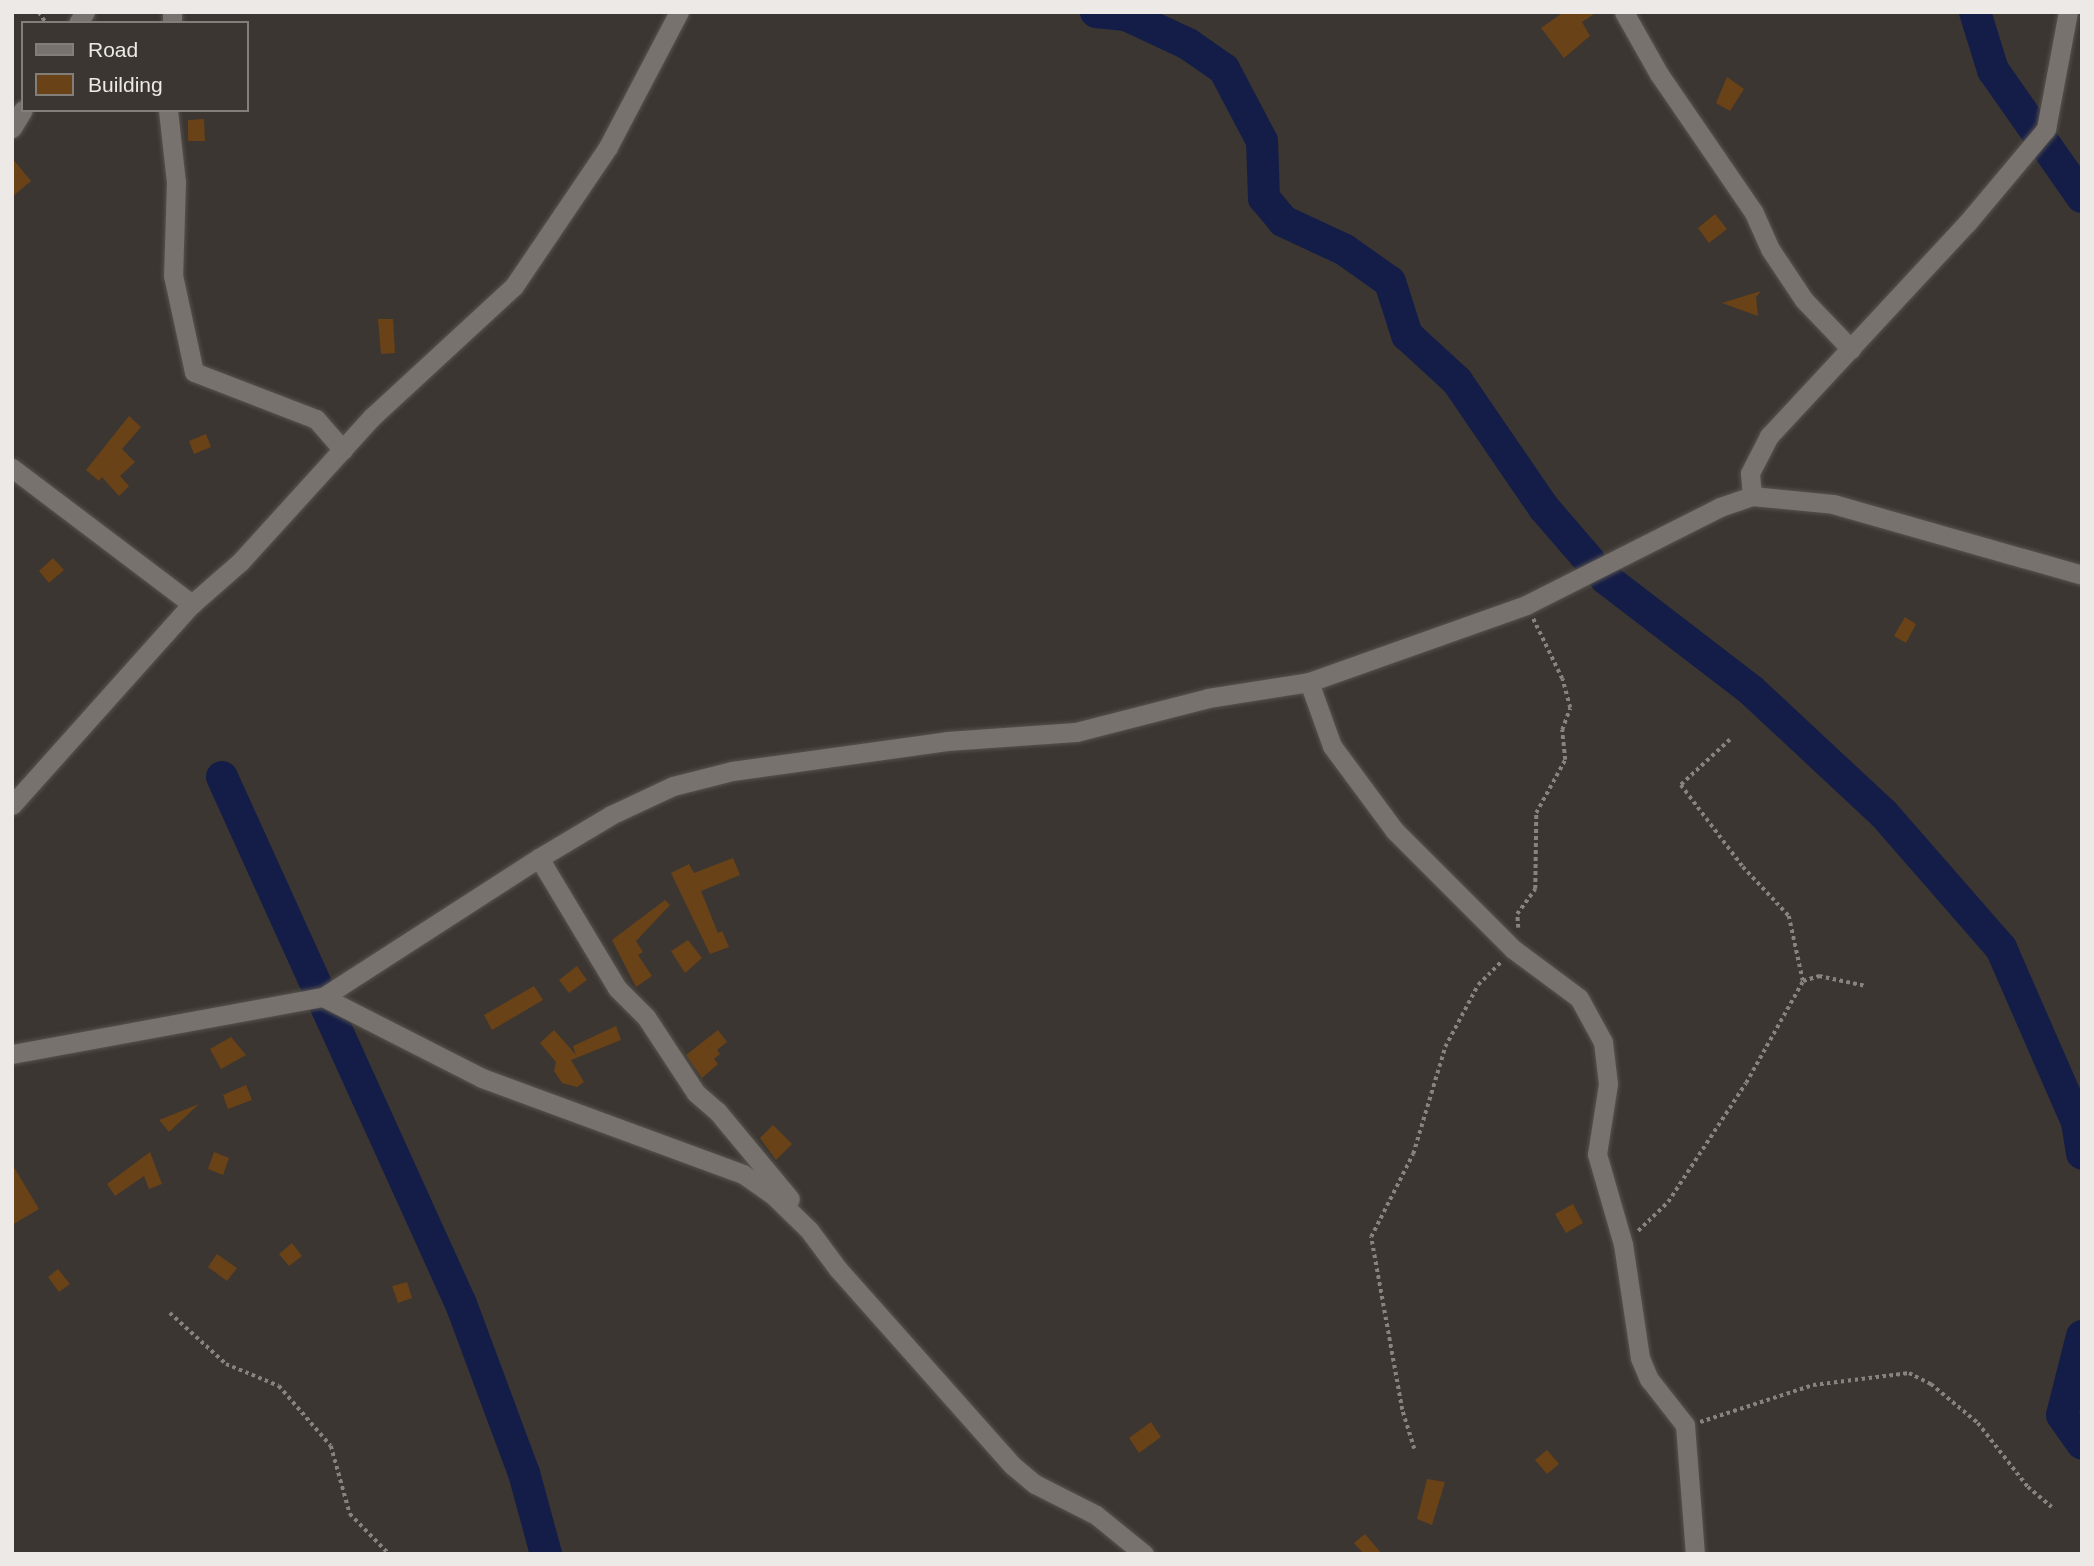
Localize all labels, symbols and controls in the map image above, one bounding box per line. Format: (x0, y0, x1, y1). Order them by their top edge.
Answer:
legend (21, 21, 248, 112)
text: Road (88, 38, 138, 61)
text: Building (88, 73, 163, 96)

